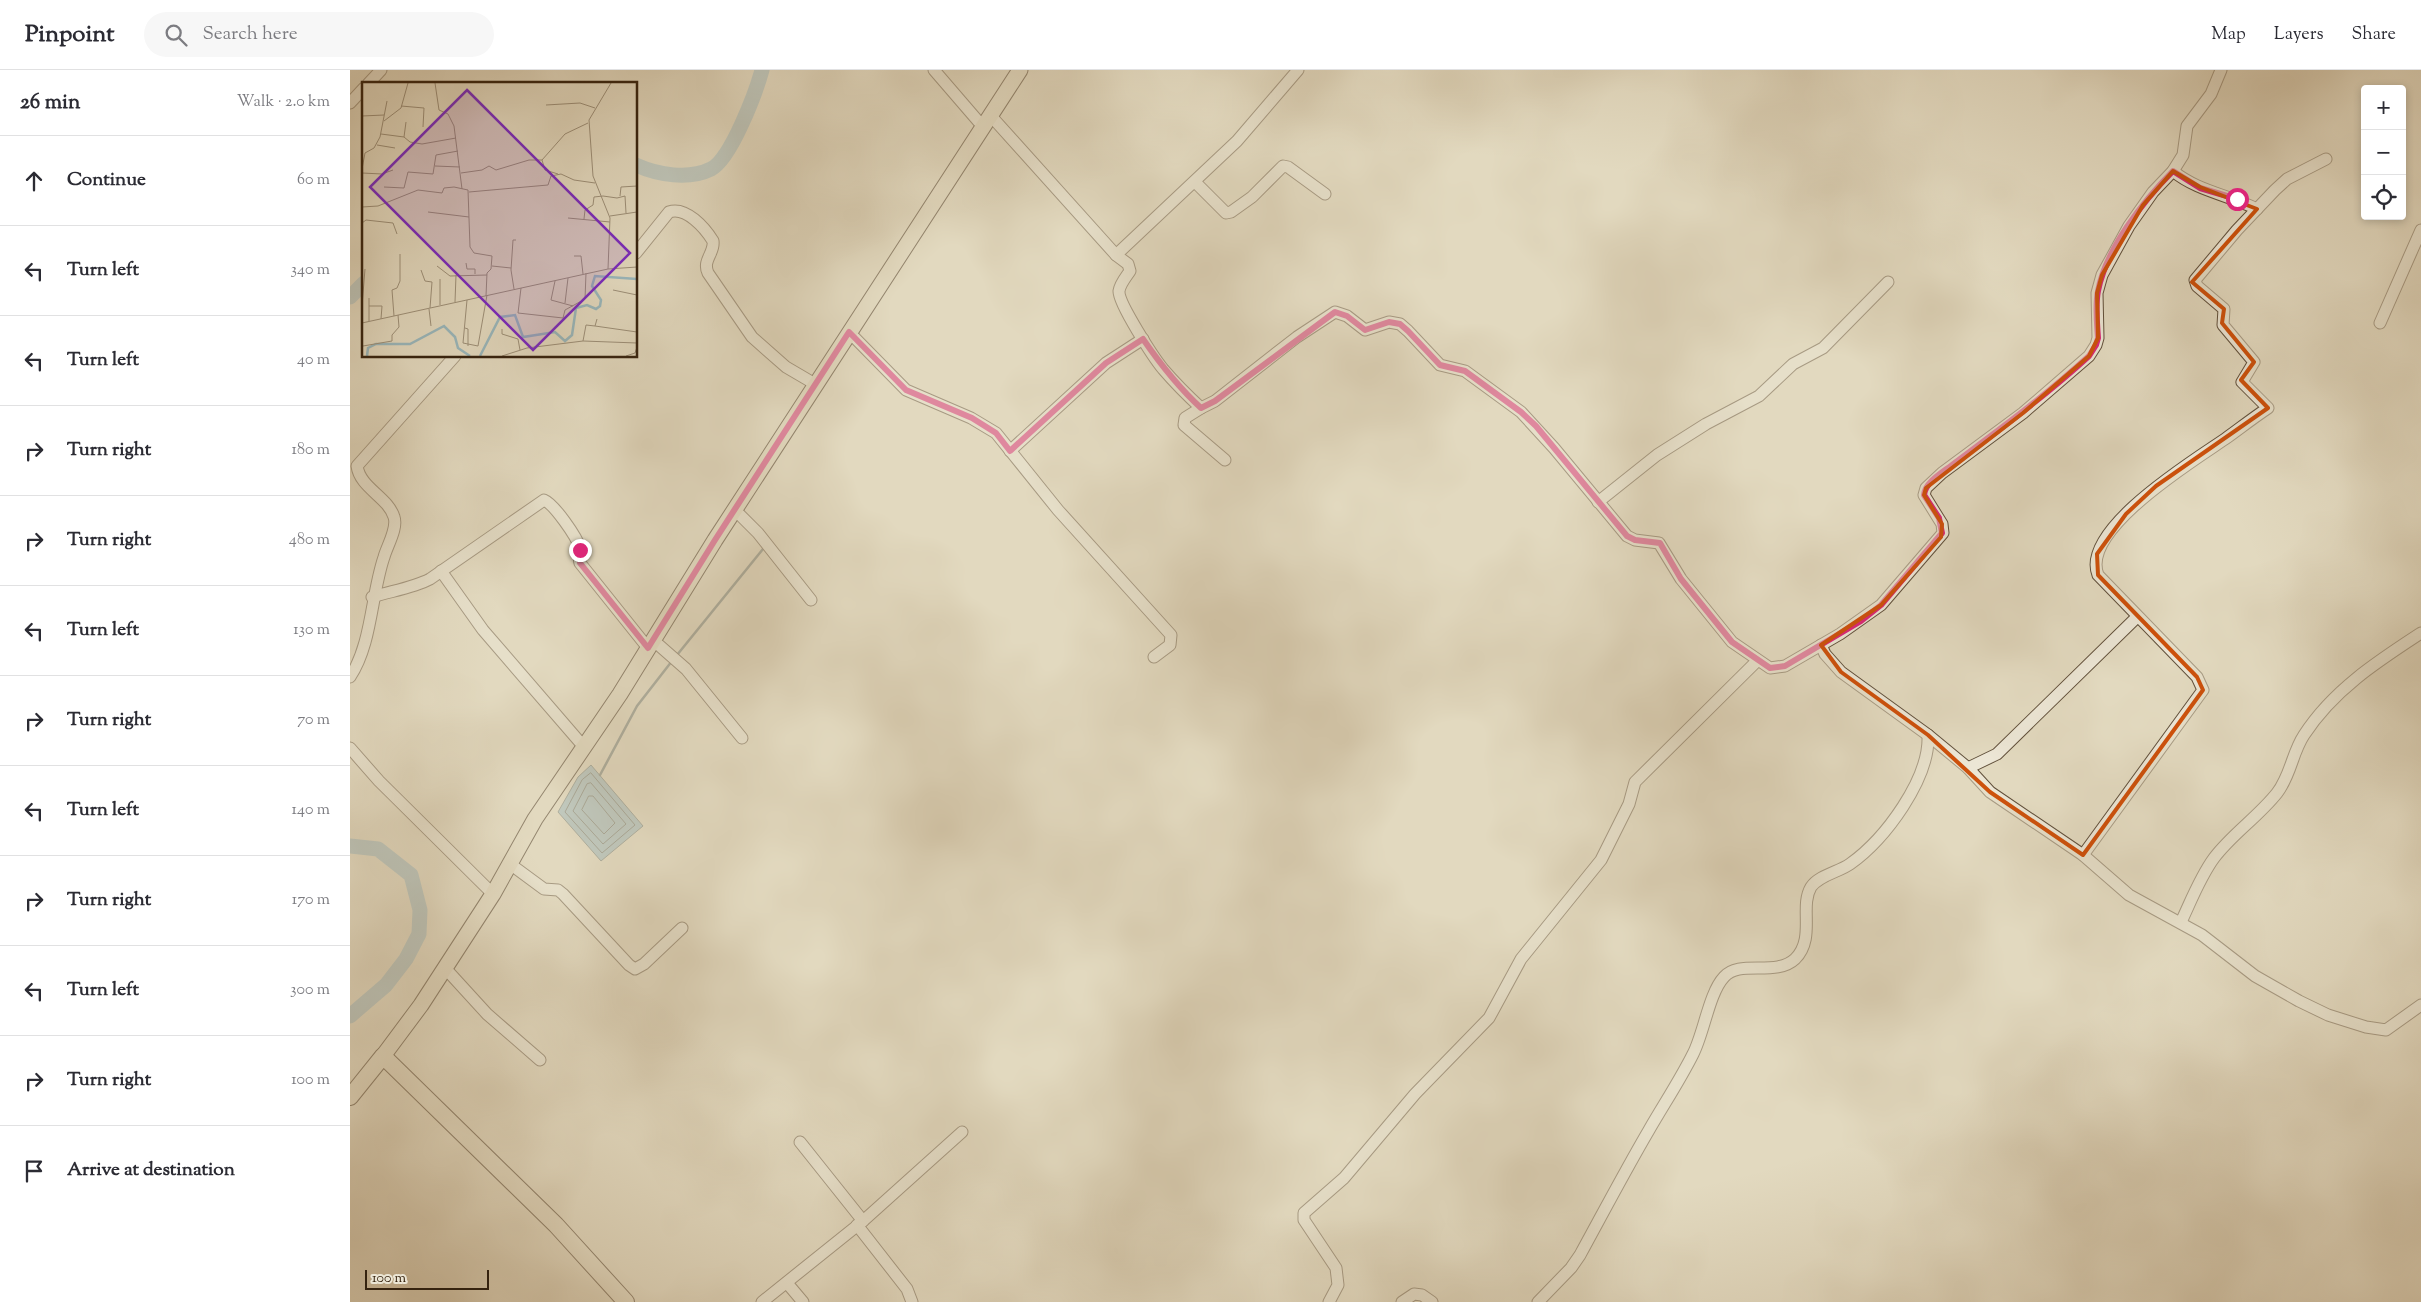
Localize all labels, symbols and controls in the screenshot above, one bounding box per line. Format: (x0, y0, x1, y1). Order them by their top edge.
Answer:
search box (144, 12, 494, 57)
text: Pinpoint (25, 18, 114, 52)
icon: search (162, 21, 190, 49)
text: Search here (202, 21, 298, 48)
text: Map (2211, 22, 2246, 48)
text: Layers (2274, 22, 2324, 48)
text: Share (2352, 22, 2396, 48)
inset map (362, 82, 638, 358)
map controls (2361, 85, 2406, 220)
button: + (2361, 85, 2406, 130)
text: 26 min (20, 88, 80, 118)
text: Walk · 2.0 km (237, 91, 330, 114)
button: − (2361, 130, 2406, 175)
icon: ahead (20, 167, 48, 195)
text: Continue (67, 167, 146, 194)
text: 60 m (297, 169, 330, 192)
button: locate (2361, 175, 2406, 220)
route start (2226, 188, 2249, 211)
icon: left (20, 257, 48, 285)
text: Turn left (67, 257, 139, 284)
text: 340 m (291, 259, 330, 282)
icon: left (20, 347, 48, 375)
text: Turn left (67, 347, 139, 374)
text: 40 m (297, 349, 330, 372)
icon: right (20, 437, 48, 465)
text: Turn right (67, 437, 151, 464)
text: 180 m (291, 439, 330, 462)
icon: right (20, 527, 48, 555)
text: Turn right (67, 527, 151, 554)
text: 480 m (289, 529, 330, 552)
route end (569, 539, 592, 562)
icon: left (20, 617, 48, 645)
text: Turn left (67, 617, 139, 644)
text: 130 m (293, 619, 330, 642)
icon: right (20, 707, 48, 735)
text: Turn right (67, 707, 151, 734)
text: 70 m (297, 709, 330, 732)
icon: left (20, 797, 48, 825)
text: Turn left (67, 797, 139, 824)
text: 140 m (292, 799, 330, 822)
icon: right (20, 887, 48, 915)
text: Turn right (67, 887, 151, 914)
text: 170 m (292, 889, 330, 912)
icon: left (20, 977, 48, 1005)
text: Turn left (67, 977, 139, 1004)
text: 300 m (290, 979, 330, 1002)
icon: right (20, 1067, 48, 1095)
text: Turn right (67, 1067, 151, 1094)
text: 100 m (291, 1069, 330, 1092)
icon: arrive (20, 1157, 48, 1185)
text: Arrive at destination (67, 1157, 235, 1184)
scale bar (365, 1267, 489, 1290)
text: 100 m (372, 1269, 406, 1289)

